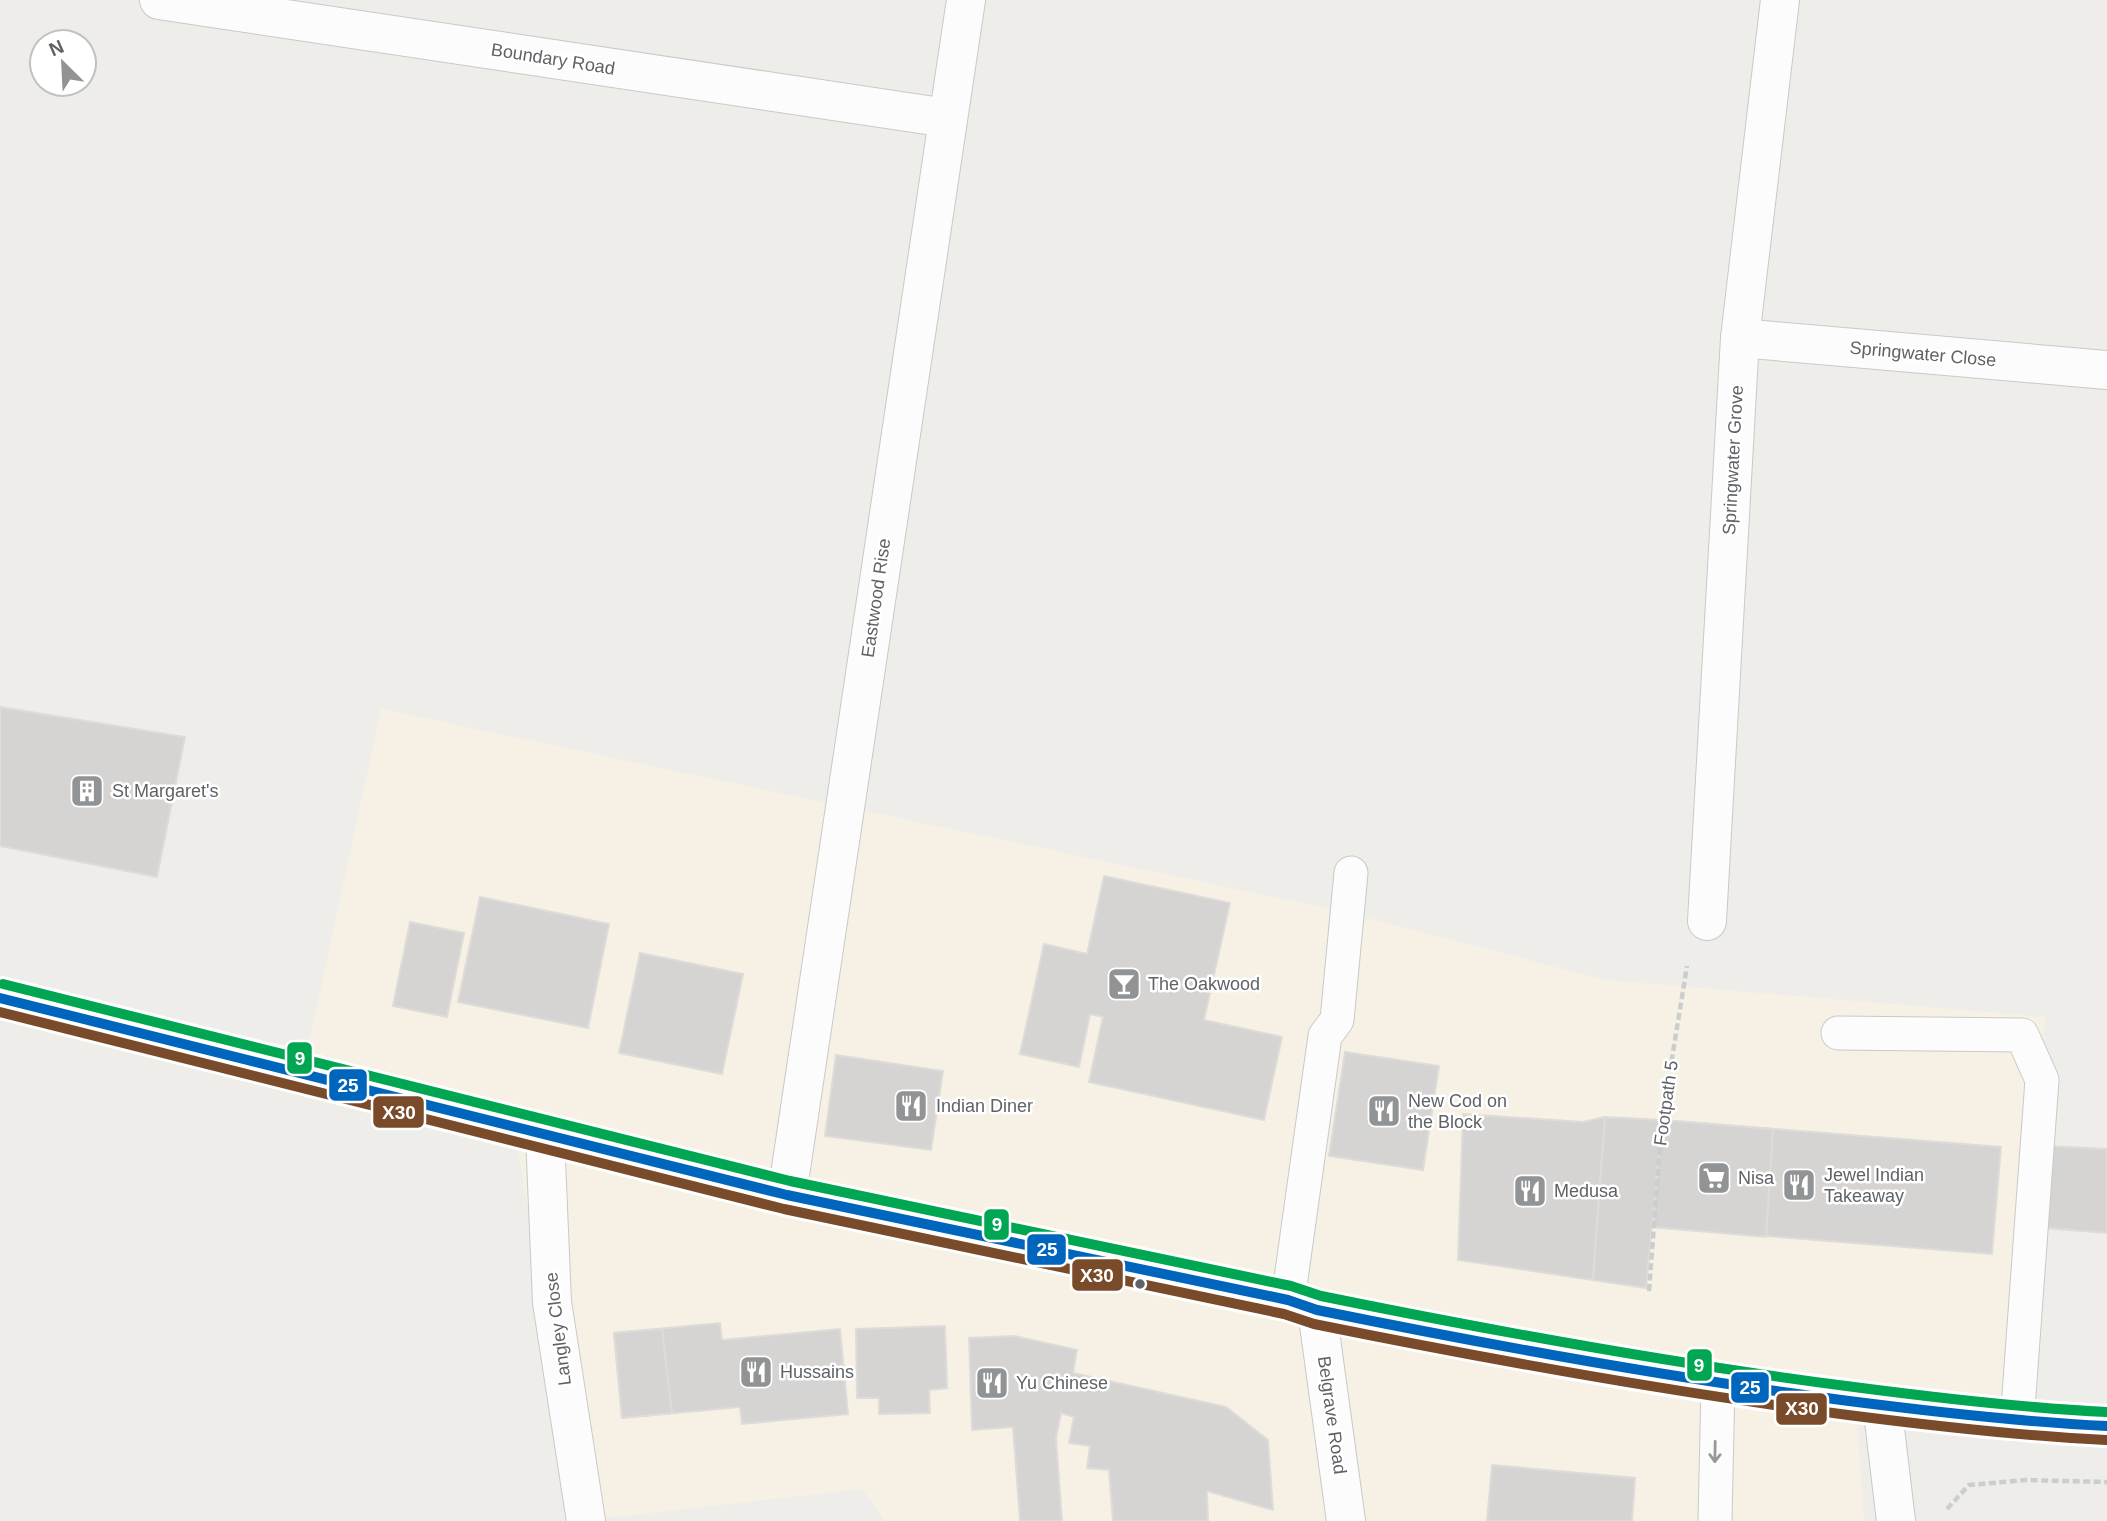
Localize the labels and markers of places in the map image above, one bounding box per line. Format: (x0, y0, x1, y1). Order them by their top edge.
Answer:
building icon: St Margaret's (68, 772, 106, 810)
place label: St Margaret's (112, 781, 218, 801)
bar icon: The Oakwood (1105, 965, 1143, 1003)
place label: The Oakwood (1148, 974, 1260, 994)
restaurant icon: Indian Diner (892, 1087, 930, 1125)
place label: New Cod on the Block (1408, 1091, 1507, 1132)
restaurant icon: New Cod on the Block (1365, 1092, 1403, 1130)
place label: Indian Diner (936, 1096, 1033, 1116)
supermarket icon: Nisa (1695, 1159, 1733, 1197)
place label: Jewel Indian Takeaway (1824, 1165, 1924, 1206)
restaurant icon: Jewel Indian Takeaway (1780, 1166, 1818, 1204)
place label: Nisa (1738, 1168, 1775, 1188)
restaurant icon: Medusa (1511, 1172, 1549, 1210)
place label: Medusa (1554, 1181, 1619, 1201)
unlabelled marker (1133, 1277, 1147, 1291)
restaurant icon: Hussains (737, 1353, 775, 1391)
place label: Hussains (780, 1362, 854, 1382)
restaurant icon: Yu Chinese (973, 1364, 1011, 1402)
place label: Yu Chinese (1016, 1373, 1108, 1393)

